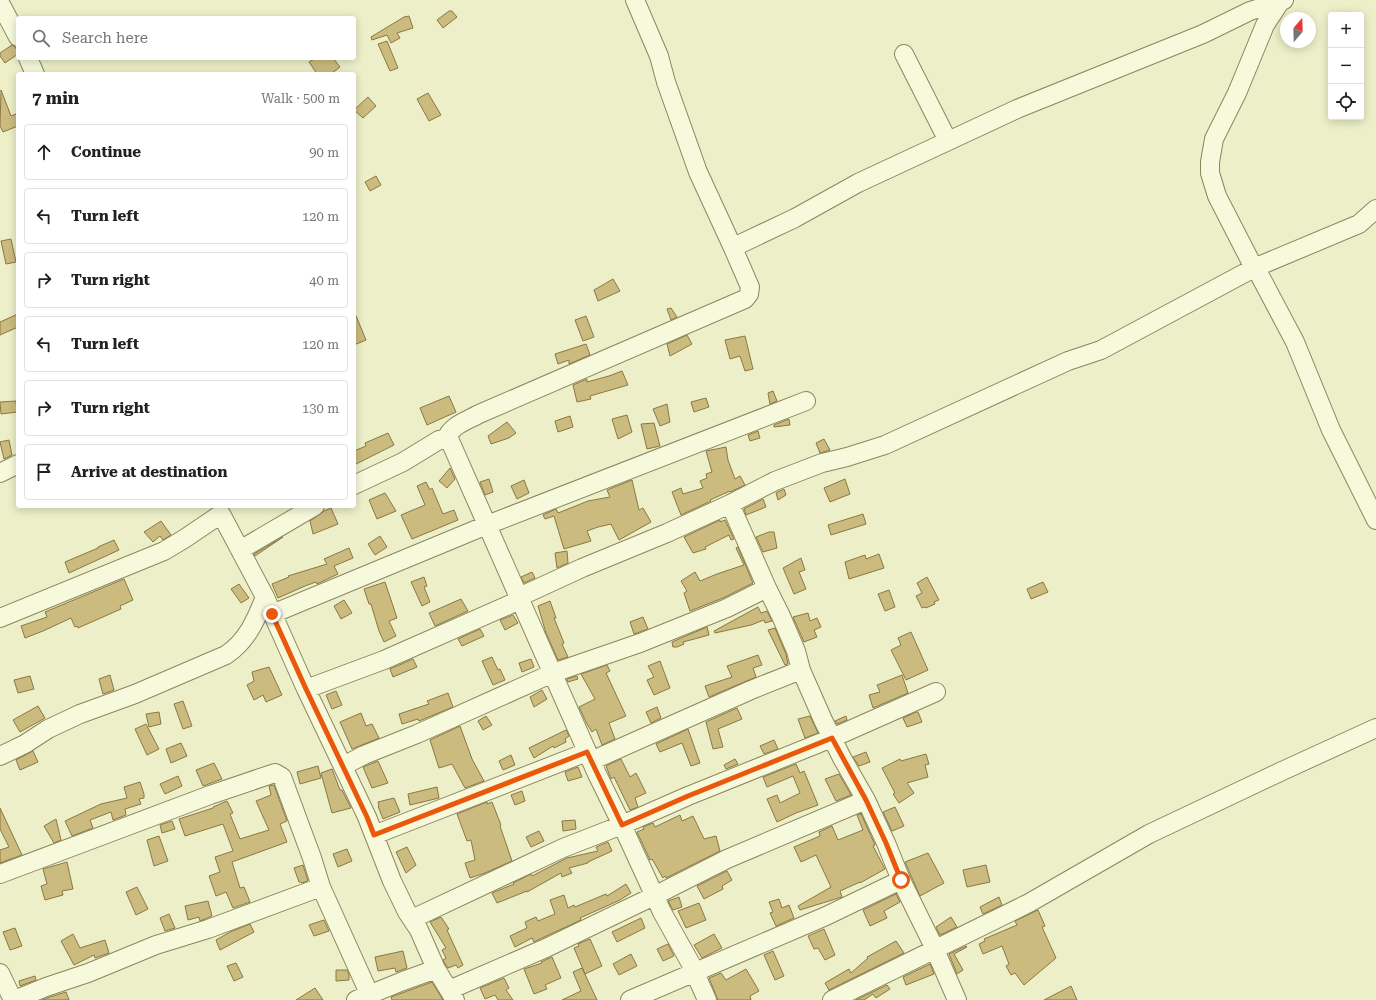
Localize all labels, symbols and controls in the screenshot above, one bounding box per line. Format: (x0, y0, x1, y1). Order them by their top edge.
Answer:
north arrow (1280, 12, 1316, 48)
map controls (1328, 12, 1364, 120)
button: + (1328, 12, 1364, 48)
search box (16, 16, 356, 60)
icon: search (30, 27, 52, 49)
text: Search here (62, 29, 148, 47)
button: − (1328, 48, 1364, 84)
button: locate (1328, 84, 1364, 120)
text: 7 min (32, 88, 79, 108)
text: Walk · 500 m (261, 91, 340, 106)
icon: ahead (33, 141, 55, 163)
text: Continue (71, 143, 141, 161)
text: 90 m (309, 145, 339, 160)
icon: left (33, 205, 55, 227)
text: Turn left (71, 207, 139, 225)
text: 120 m (302, 209, 339, 224)
icon: right (33, 269, 55, 291)
text: Turn right (71, 271, 150, 289)
text: 40 m (309, 273, 339, 288)
icon: left (33, 333, 55, 355)
text: Turn left (71, 335, 139, 353)
text: 120 m (302, 337, 339, 352)
icon: right (33, 397, 55, 419)
text: Turn right (71, 399, 150, 417)
text: 130 m (302, 401, 339, 416)
icon: arrive (33, 461, 55, 483)
text: Arrive at destination (71, 463, 227, 481)
route end (263, 605, 281, 623)
route start (892, 871, 910, 889)

